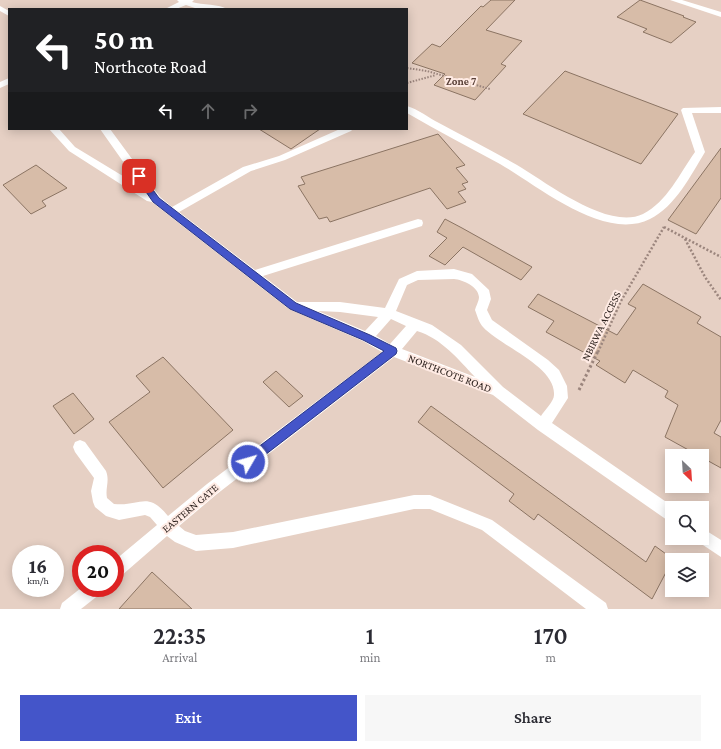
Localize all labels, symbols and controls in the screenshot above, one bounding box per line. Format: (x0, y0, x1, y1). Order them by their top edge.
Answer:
icon: left (28, 24, 80, 76)
text: 50 m (94, 24, 154, 55)
text: Northcote Road (94, 57, 207, 77)
district label: Zone 7 (446, 75, 476, 87)
icon: left (155, 100, 177, 122)
icon: ahead (197, 100, 219, 122)
icon: right (239, 100, 261, 122)
pin (122, 159, 156, 193)
icon: arrive (128, 165, 150, 187)
street label: NBIRWA ACCESS (579, 289, 623, 363)
street label: NORTHCOTE ROAD (407, 352, 493, 394)
position arrow (227, 441, 269, 483)
north arrow (665, 449, 709, 493)
map controls (665, 449, 709, 597)
street label: EASTERN GATE (160, 481, 220, 535)
button: search (665, 501, 709, 545)
speed limit sign: 20 (72, 545, 124, 597)
button: layers (665, 553, 709, 597)
text: 16 (29, 555, 47, 577)
text: km/h (27, 575, 49, 586)
text: 22:35 (153, 622, 206, 649)
text: 1 (366, 622, 374, 649)
text: 170 (534, 622, 568, 649)
text: Arrival (162, 650, 198, 665)
text: min (360, 650, 380, 665)
text: m (546, 650, 556, 665)
button: Exit (20, 695, 357, 741)
button: Share (365, 695, 701, 741)

